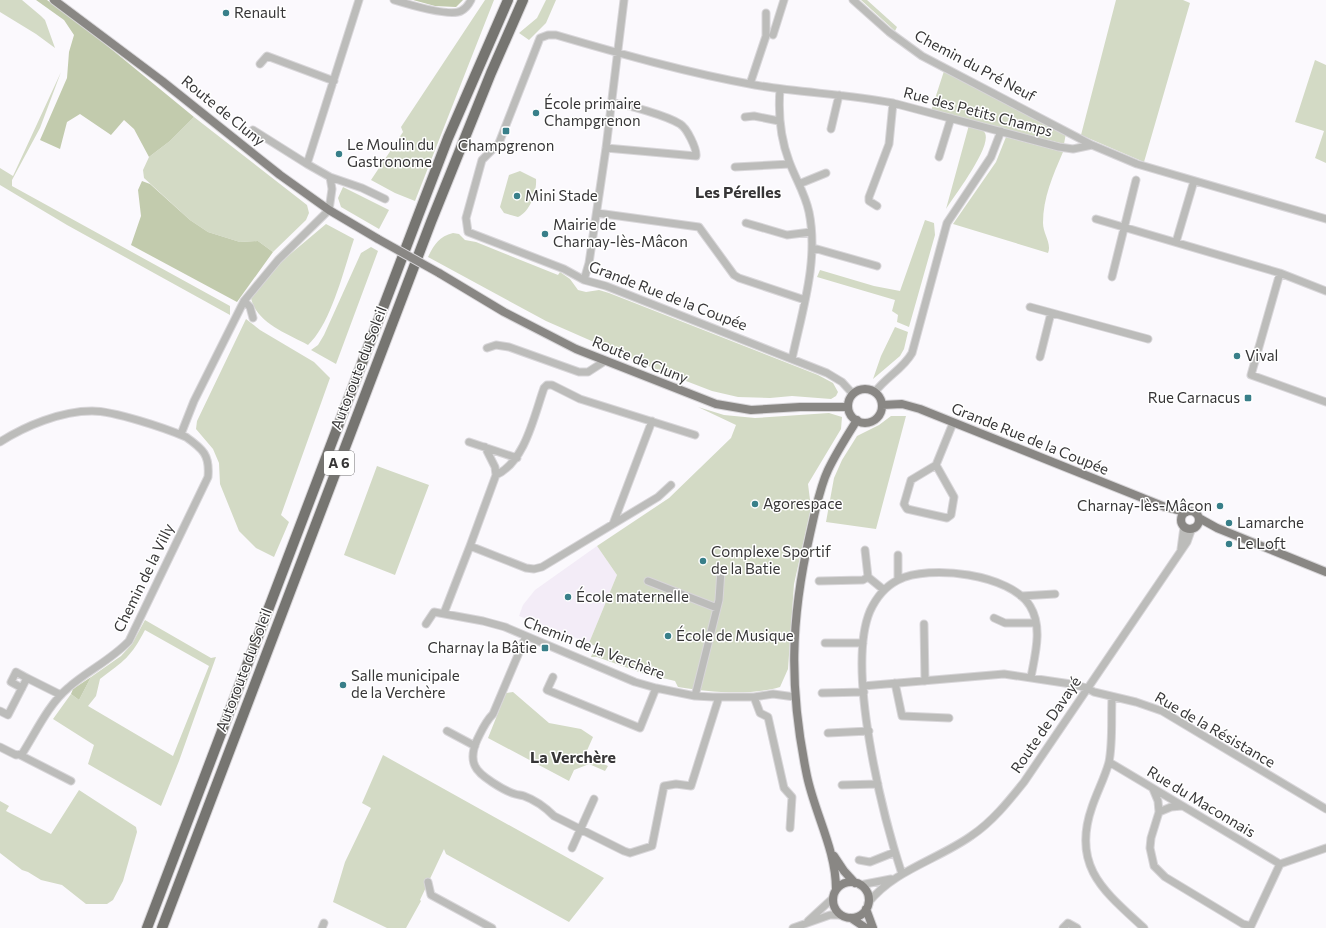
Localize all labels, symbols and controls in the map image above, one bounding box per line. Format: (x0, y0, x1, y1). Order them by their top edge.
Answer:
place label: Renault (234, 3, 286, 21)
marker: Renault (221, 8, 231, 18)
street label: Chemin du Pré Neuf (912, 26, 1039, 105)
street label: Route de Cluny (178, 71, 269, 149)
street label: Rue des Petits Champs (902, 82, 1055, 140)
place label: École primaire Champgrenon (544, 93, 641, 129)
marker: École primaire Champgrenon (531, 108, 541, 118)
marker: Champgrenon (501, 126, 511, 136)
place label: Le Moulin du Gastronome (347, 135, 434, 170)
place label: Champgrenon (458, 136, 554, 154)
marker: Le Moulin du Gastronome (334, 149, 344, 159)
district label: Les Pérelles (695, 182, 781, 201)
place label: Mini Stade (525, 186, 598, 204)
marker: Mini Stade (512, 191, 522, 201)
place label: Mairie de Charnay-lès-Mâcon (553, 215, 688, 250)
marker: Mairie de Charnay-lès-Mâcon (540, 229, 550, 239)
street label: Grande Rue de la Coupée (587, 257, 750, 334)
street label: Autoroute du Soleil (326, 303, 390, 432)
street label: Route de Cluny (590, 332, 691, 387)
place label: Vival (1245, 346, 1278, 364)
marker: Vival (1232, 351, 1242, 361)
place label: Rue Carnacus (1148, 388, 1240, 406)
marker: Rue Carnacus (1243, 393, 1253, 403)
street label: Grande Rue de la Coupée (949, 398, 1112, 478)
road number: A 6 (324, 451, 354, 475)
place label: Agorespace (763, 494, 843, 512)
place label: Charnay-lès-Mâcon (1077, 496, 1212, 514)
marker: Agorespace (750, 499, 760, 509)
marker: Charnay-lès-Mâcon (1215, 501, 1225, 511)
place label: Lamarche (1237, 513, 1304, 531)
marker: Lamarche (1224, 518, 1234, 528)
street label: Chemin de la Villy (109, 520, 177, 635)
place label: Le Loft (1237, 534, 1286, 552)
marker: Le Loft (1224, 539, 1234, 549)
place label: Complexe Sportif de la Batie (711, 542, 831, 577)
marker: Complexe Sportif de la Batie (698, 556, 708, 566)
place label: École maternelle (576, 586, 689, 605)
marker: École maternelle (563, 592, 573, 602)
street label: Autoroute du Soleil (211, 605, 275, 734)
street label: Chemin de la Verchère (521, 612, 668, 682)
place label: École de Musique (676, 625, 794, 644)
marker: École de Musique (663, 631, 673, 641)
place label: Charnay la Bâtie (427, 638, 537, 656)
marker: Charnay la Bâtie (540, 643, 550, 653)
place label: Salle municipale de la Verchère (351, 666, 460, 701)
street label: Route de Davayé (1006, 673, 1084, 776)
marker: Salle municipale de la Verchère (338, 680, 348, 690)
street label: Rue de la Résistance (1152, 687, 1279, 771)
district label: La Verchère (530, 747, 616, 766)
street label: Rue du Maconnais (1144, 762, 1259, 841)

